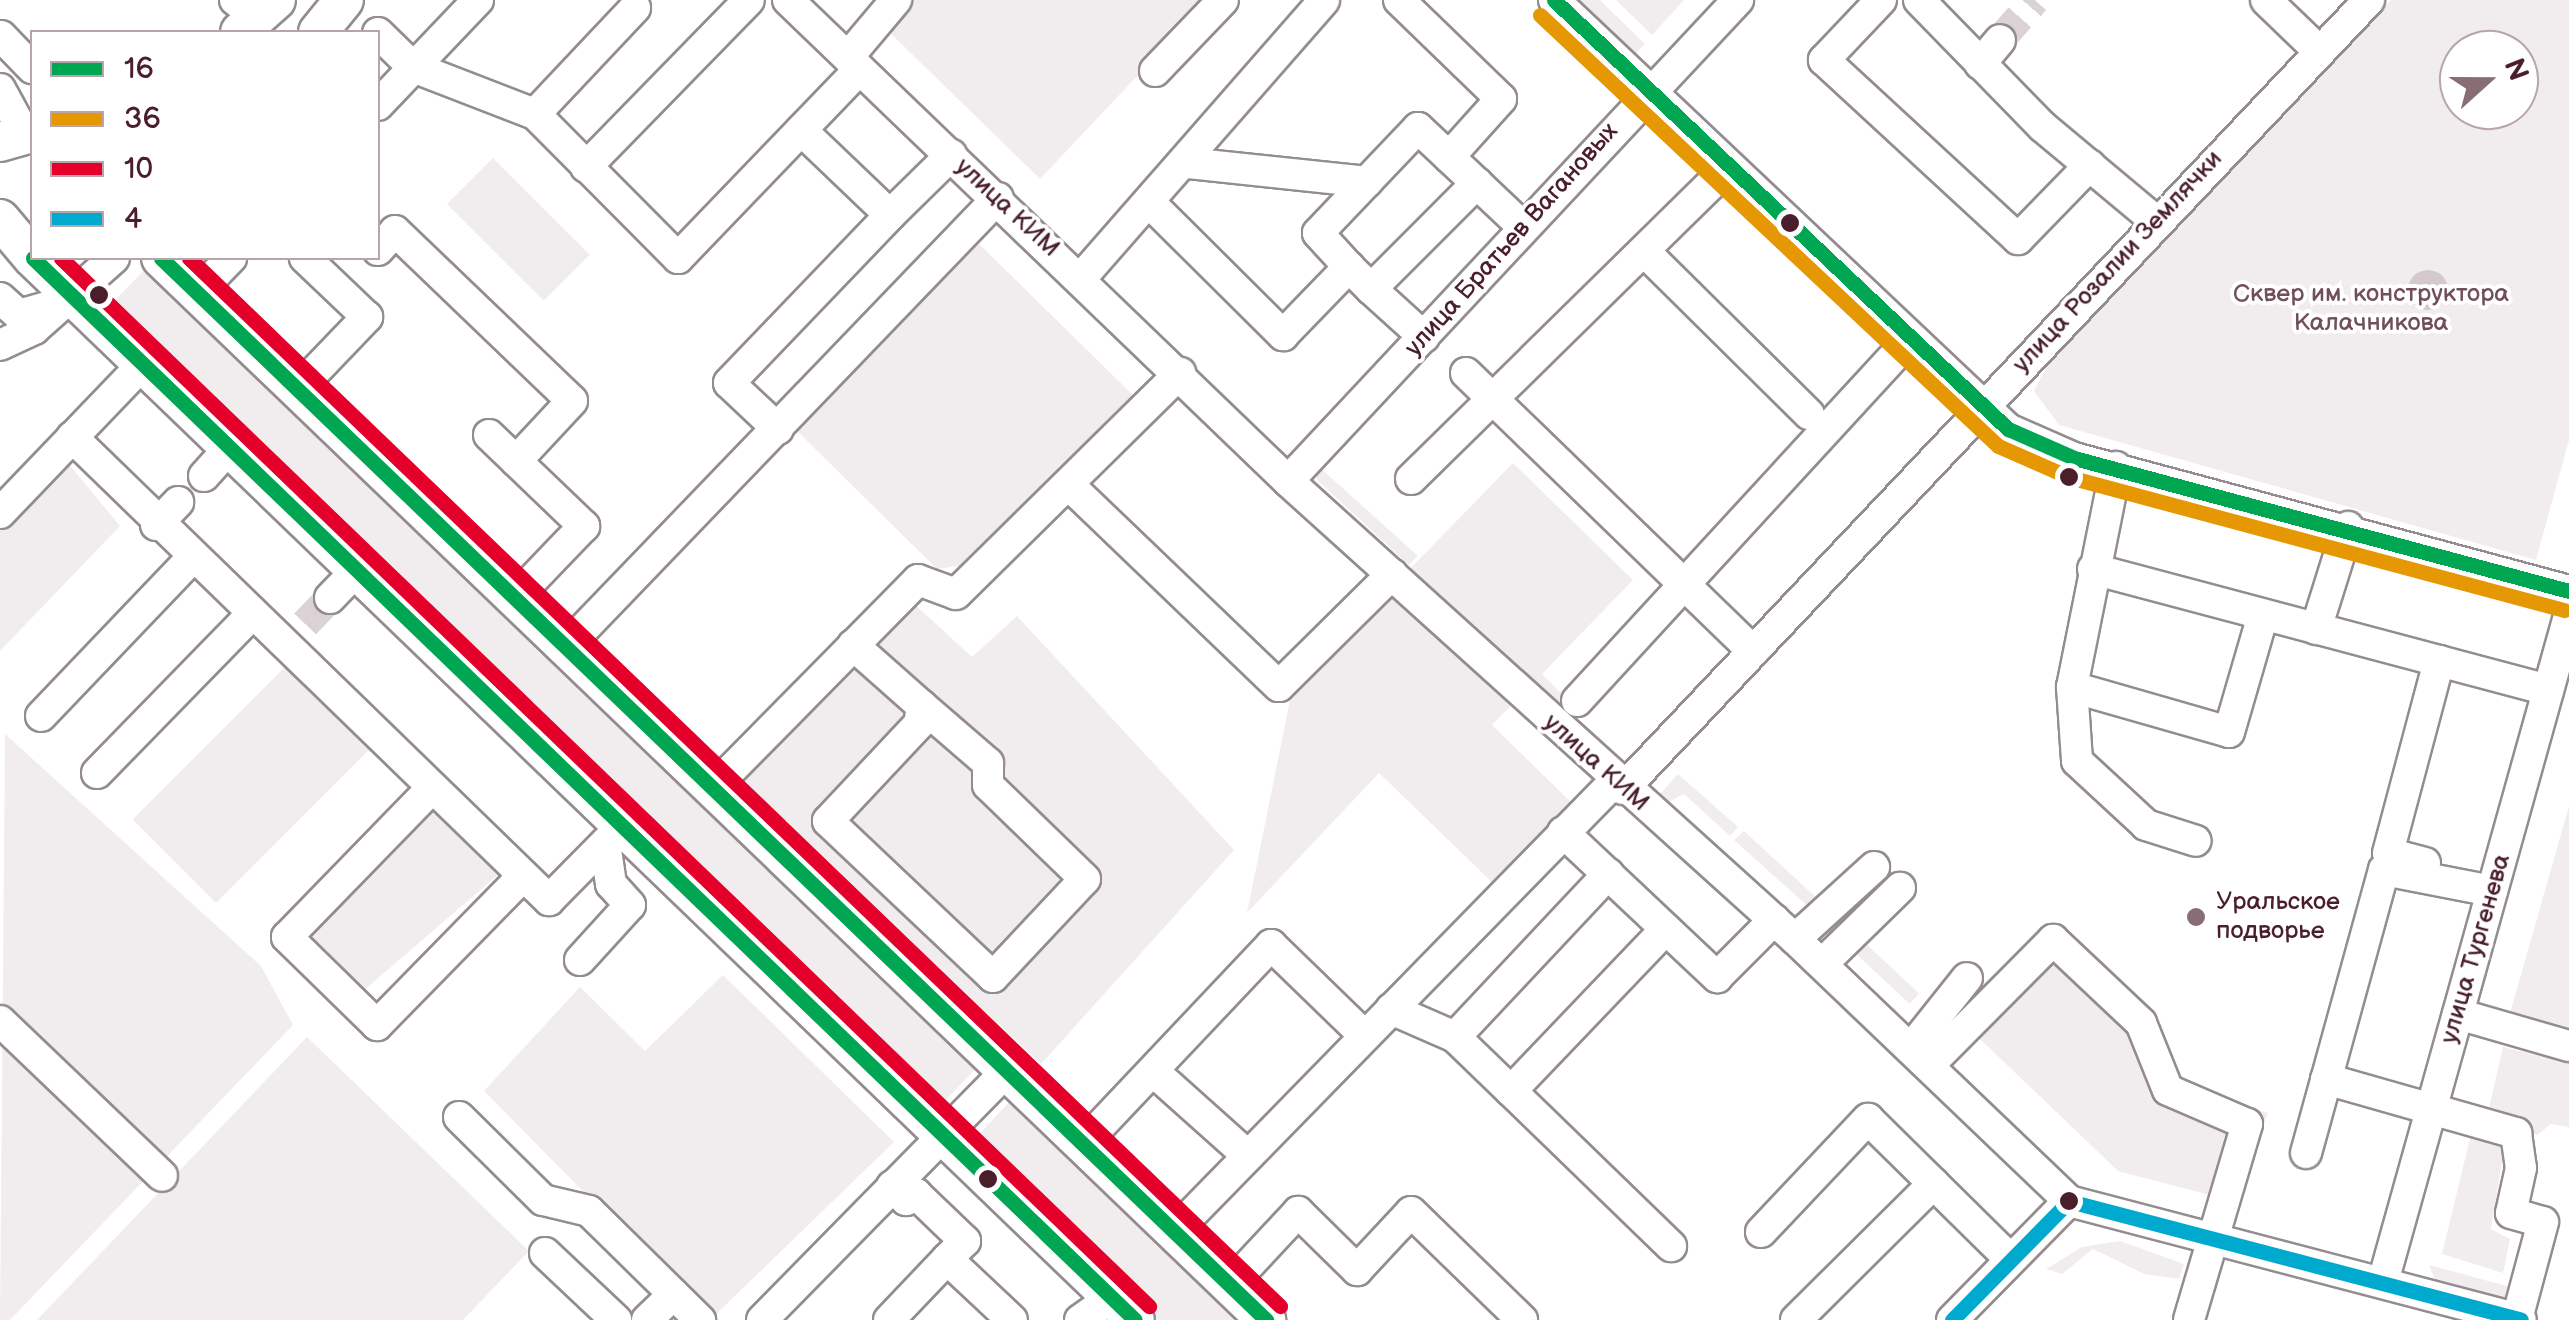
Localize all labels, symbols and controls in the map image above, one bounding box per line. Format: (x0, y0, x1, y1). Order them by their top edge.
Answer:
legend (30, 30, 380, 260)
north arrow (2439, 30, 2539, 130)
text: 16 (124, 51, 154, 87)
text: N (2496, 54, 2535, 86)
text: 36 (124, 101, 161, 137)
street label: улица Братьев Вагановых (1399, 117, 1625, 363)
street label: улица Розалии Землячки (2007, 144, 2229, 380)
text: 10 (124, 151, 153, 187)
street label: улица КИМ (949, 152, 1065, 264)
text: 4 (124, 201, 142, 237)
unlabelled marker (1780, 213, 1800, 233)
park label: Сквер им. конструктора Калачникова (2233, 280, 2509, 339)
unlabelled marker (89, 285, 109, 305)
unlabelled marker (2059, 467, 2079, 487)
street label: улица КИМ (1537, 708, 1655, 818)
street label: улица Тургенева (2435, 851, 2517, 1047)
place label: Уральское подворье (2216, 888, 2340, 947)
marker: Уральское подворье (2185, 906, 2207, 928)
unlabelled marker (978, 1169, 998, 1189)
unlabelled marker (2059, 1191, 2079, 1211)

